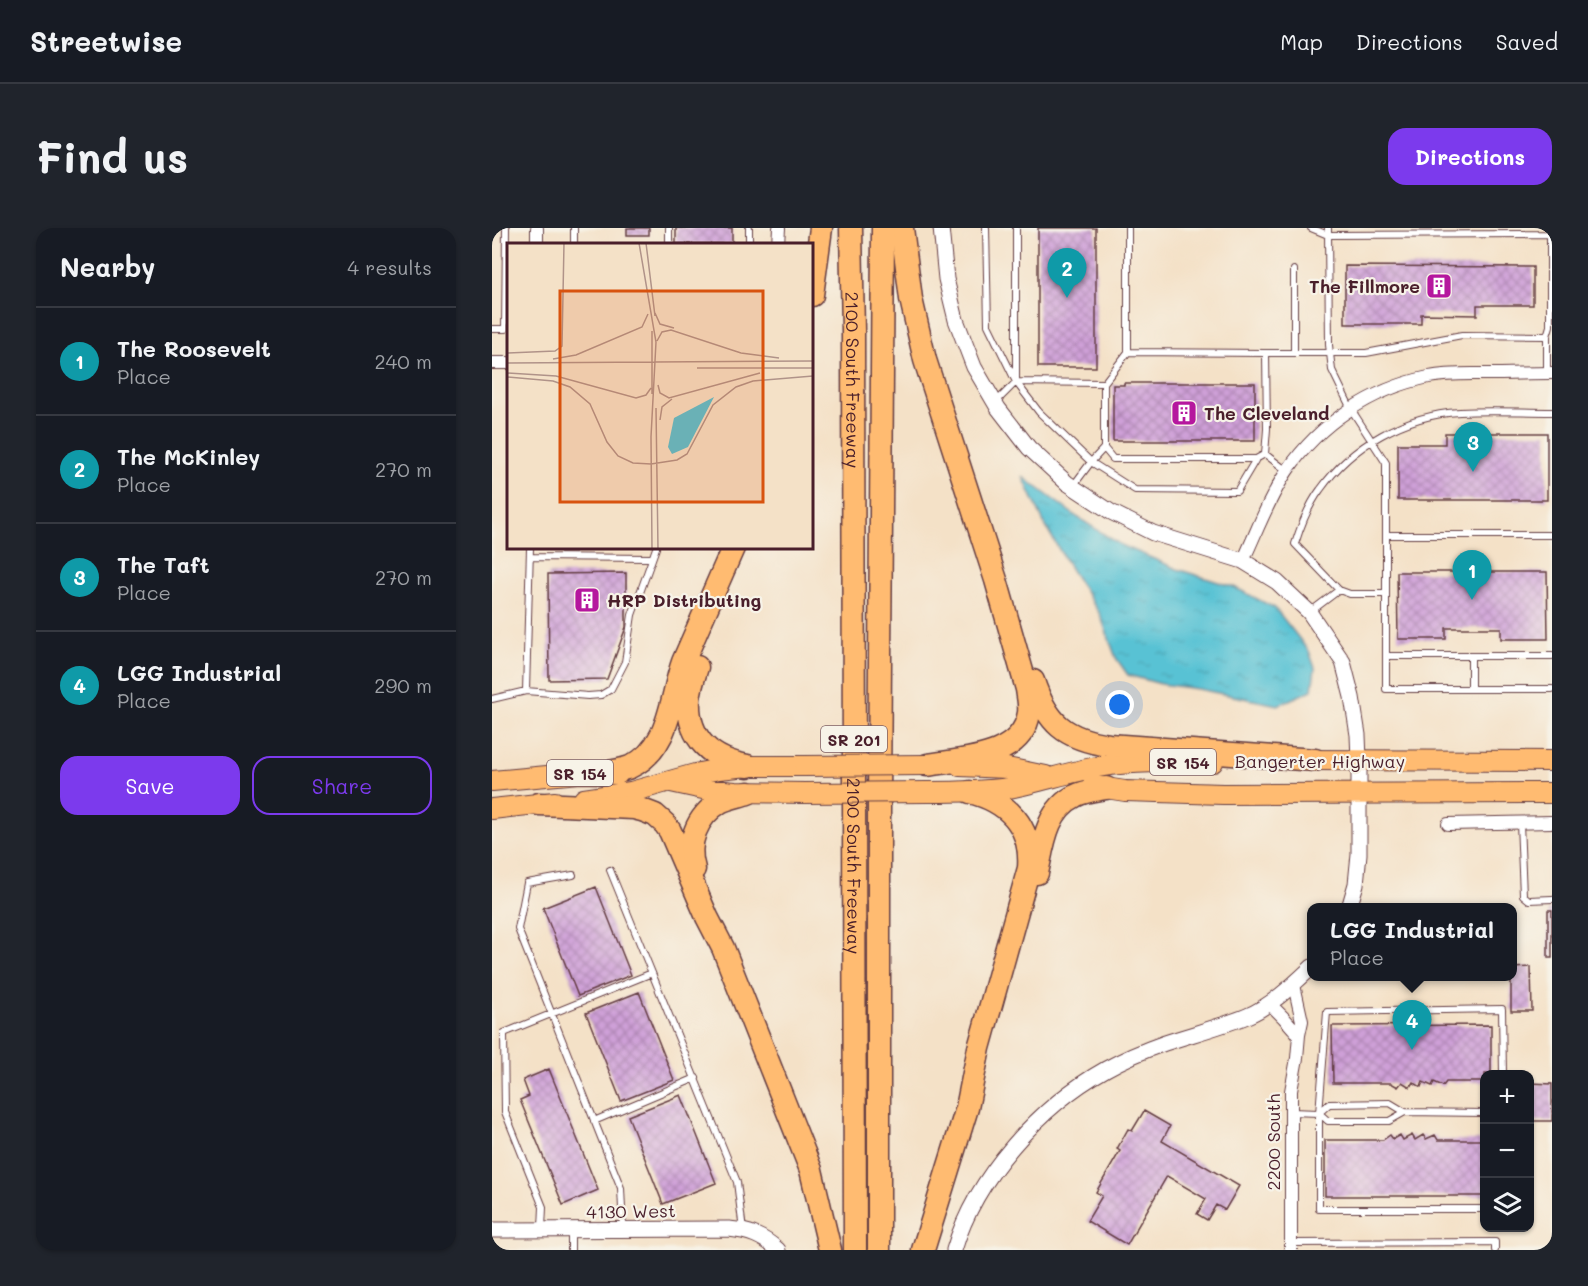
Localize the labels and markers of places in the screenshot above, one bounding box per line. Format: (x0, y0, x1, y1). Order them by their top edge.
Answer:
pin: 2 (1048, 248, 1086, 298)
building icon: The Fillmore (1424, 271, 1454, 301)
place label: The Fillmore (1309, 274, 1420, 298)
building icon: The Cleveland (1169, 398, 1199, 428)
place label: The Cleveland (1204, 401, 1329, 425)
pin: 3 (1454, 422, 1492, 472)
pin: 1 (1452, 550, 1492, 600)
building icon: HRP Distributing (572, 585, 602, 615)
place label: HRP Distributing (607, 588, 761, 612)
pin: 4 (1392, 1000, 1432, 1050)

